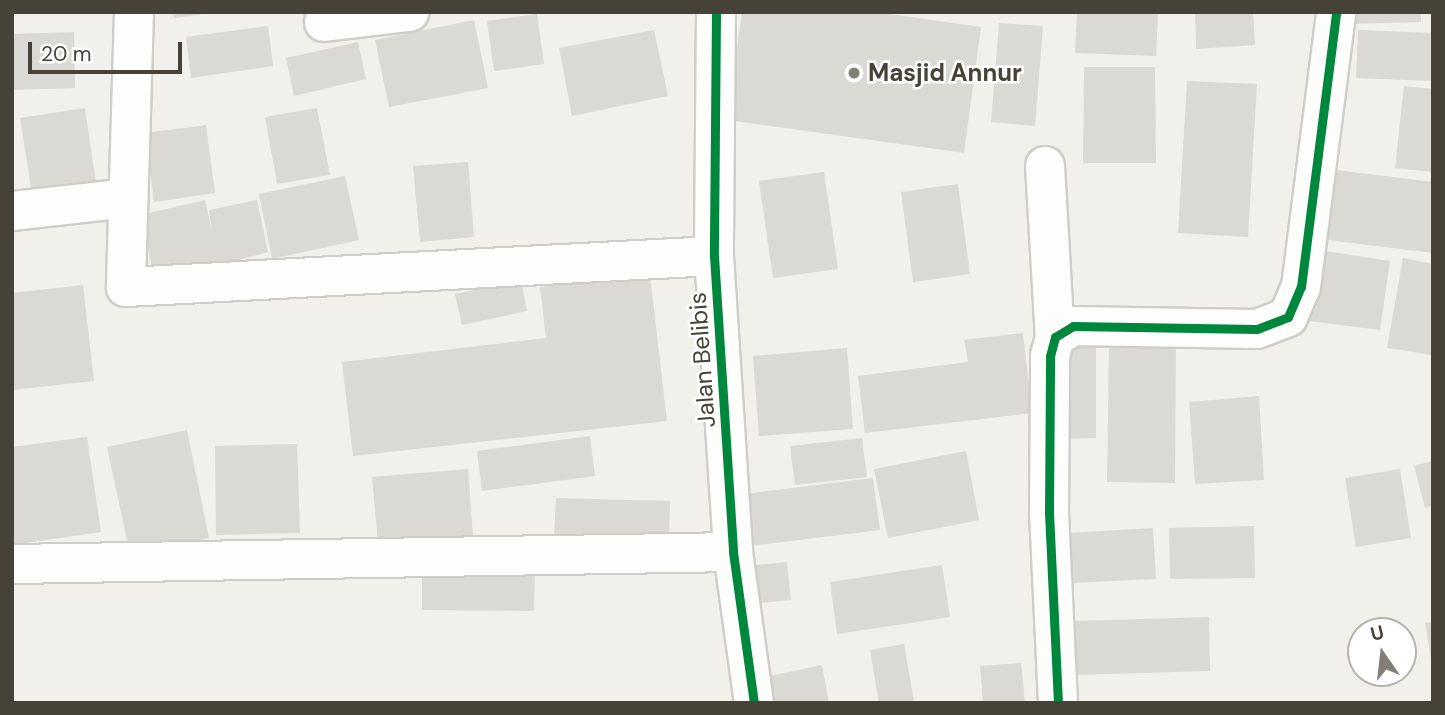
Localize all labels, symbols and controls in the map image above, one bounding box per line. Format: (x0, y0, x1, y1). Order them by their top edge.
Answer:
scale bar (32, 28, 186, 72)
text: 20 m (41, 40, 92, 68)
place label: Masjid Annur (868, 59, 1022, 87)
marker: Masjid Annur (846, 65, 862, 81)
street label: Jalan Belibis (683, 291, 721, 429)
north arrow (1347, 617, 1417, 687)
text: U (1368, 619, 1387, 647)

